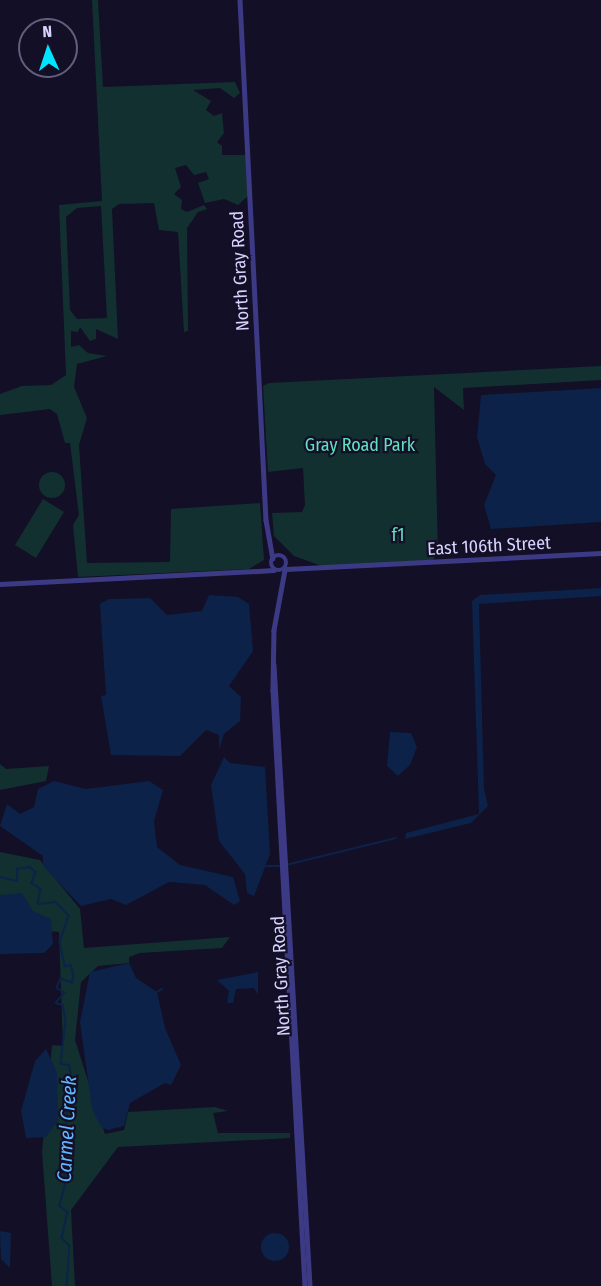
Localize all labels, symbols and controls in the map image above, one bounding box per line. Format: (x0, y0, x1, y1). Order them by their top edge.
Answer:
north arrow (18, 18, 78, 78)
text: N (42, 22, 52, 41)
street label: North Gray Road (226, 210, 254, 332)
park label: Gray Road Park (305, 434, 415, 456)
park label: f1 (392, 524, 404, 546)
street label: East 106th Street (427, 532, 551, 560)
street label: North Gray Road (267, 915, 295, 1037)
water label: Carmel Creek (52, 1075, 82, 1183)

